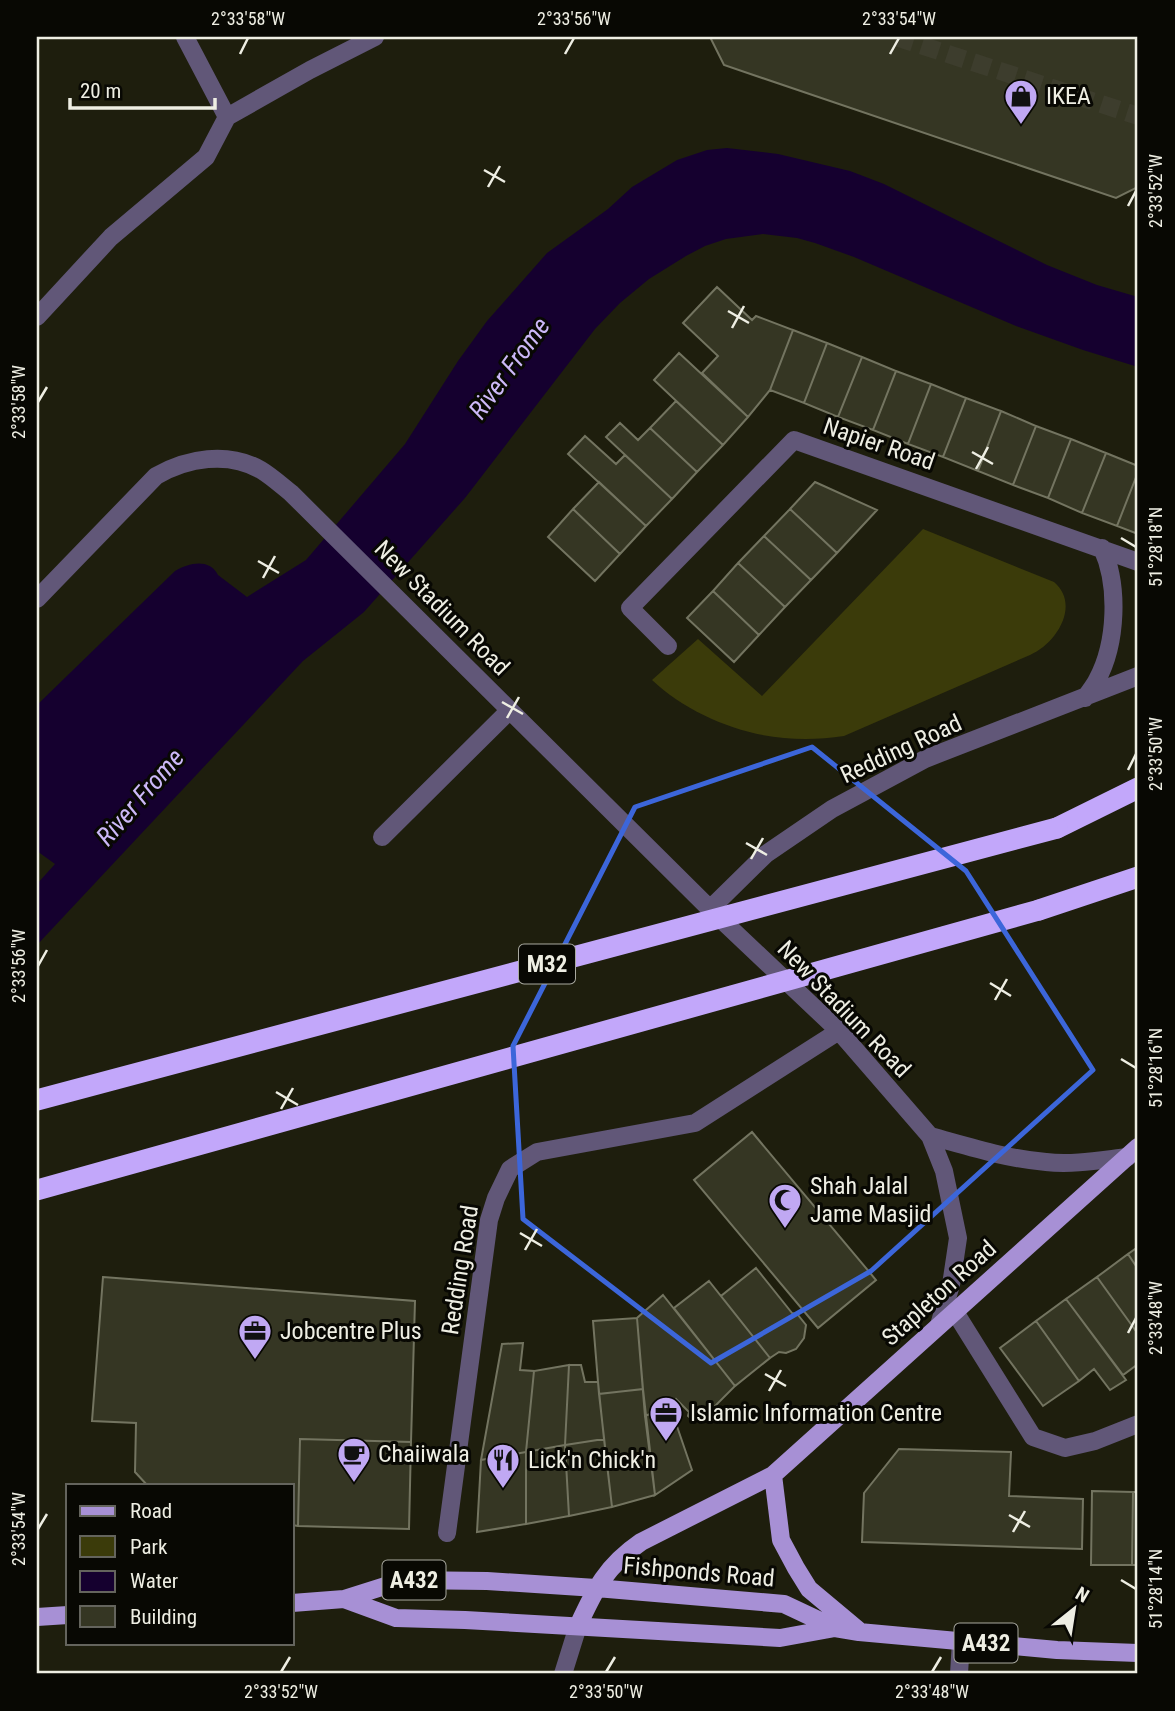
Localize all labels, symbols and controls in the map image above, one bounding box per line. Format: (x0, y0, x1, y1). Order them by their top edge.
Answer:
text: 2°33'58"W (211, 8, 285, 29)
text: 2°33'56"W (537, 8, 611, 29)
text: 2°33'54"W (862, 8, 936, 29)
scale bar (70, 66, 215, 110)
shop icon: IKEA (1002, 77, 1040, 126)
text: 20 m (80, 79, 121, 103)
place label: IKEA (1046, 82, 1091, 110)
text: 2°33'52"W (1145, 154, 1166, 228)
water label: River Frome (462, 311, 556, 425)
text: 2°33'58"W (8, 365, 29, 439)
street label: Napier Road (820, 412, 938, 476)
text: 51°28'18"N (1145, 507, 1166, 587)
street label: New Stadium Road (369, 535, 515, 681)
street label: Redding Road (836, 709, 966, 789)
text: 2°33'50"W (1145, 717, 1166, 791)
water label: River Frome (90, 743, 190, 851)
text: 2°33'56"W (8, 929, 29, 1003)
street label: New Stadium Road (772, 935, 916, 1083)
road number: M32 (519, 945, 575, 984)
text: 51°28'16"N (1145, 1028, 1166, 1108)
place label: Shah Jalal Jame Masjid (810, 1172, 931, 1228)
mosque icon: Shah Jalal Jame Masjid (766, 1181, 804, 1230)
street label: Redding Road (436, 1203, 484, 1337)
street label: Stapleton Road (876, 1234, 1002, 1352)
text: 2°33'48"W (1145, 1281, 1166, 1355)
office icon: Jobcentre Plus (236, 1312, 274, 1361)
place label: Jobcentre Plus (280, 1317, 422, 1345)
office icon: Islamic Information Centre (647, 1394, 685, 1443)
place label: Islamic Information Centre (690, 1399, 942, 1427)
cafe icon: Chaiiwala (335, 1435, 373, 1484)
place label: Chaiiwala (378, 1440, 470, 1468)
restaurant icon: Lick'n Chick'n (484, 1441, 522, 1490)
place label: Lick'n Chick'n (528, 1446, 656, 1474)
legend (66, 1484, 294, 1644)
text: 2°33'54"W (8, 1492, 29, 1566)
text: Road (130, 1499, 172, 1523)
text: Park (130, 1535, 168, 1559)
text: 51°28'14"N (1145, 1549, 1166, 1629)
street label: Fishponds Road (622, 1551, 776, 1593)
road number: A432 (382, 1560, 446, 1600)
text: Water (130, 1569, 178, 1593)
north arrow (1038, 1574, 1108, 1644)
text: N (1071, 1582, 1093, 1608)
text: Building (130, 1605, 197, 1629)
road number: A432 (954, 1624, 1018, 1662)
text: 2°33'52"W (244, 1681, 318, 1702)
text: 2°33'50"W (569, 1681, 643, 1702)
text: 2°33'48"W (895, 1681, 969, 1702)

